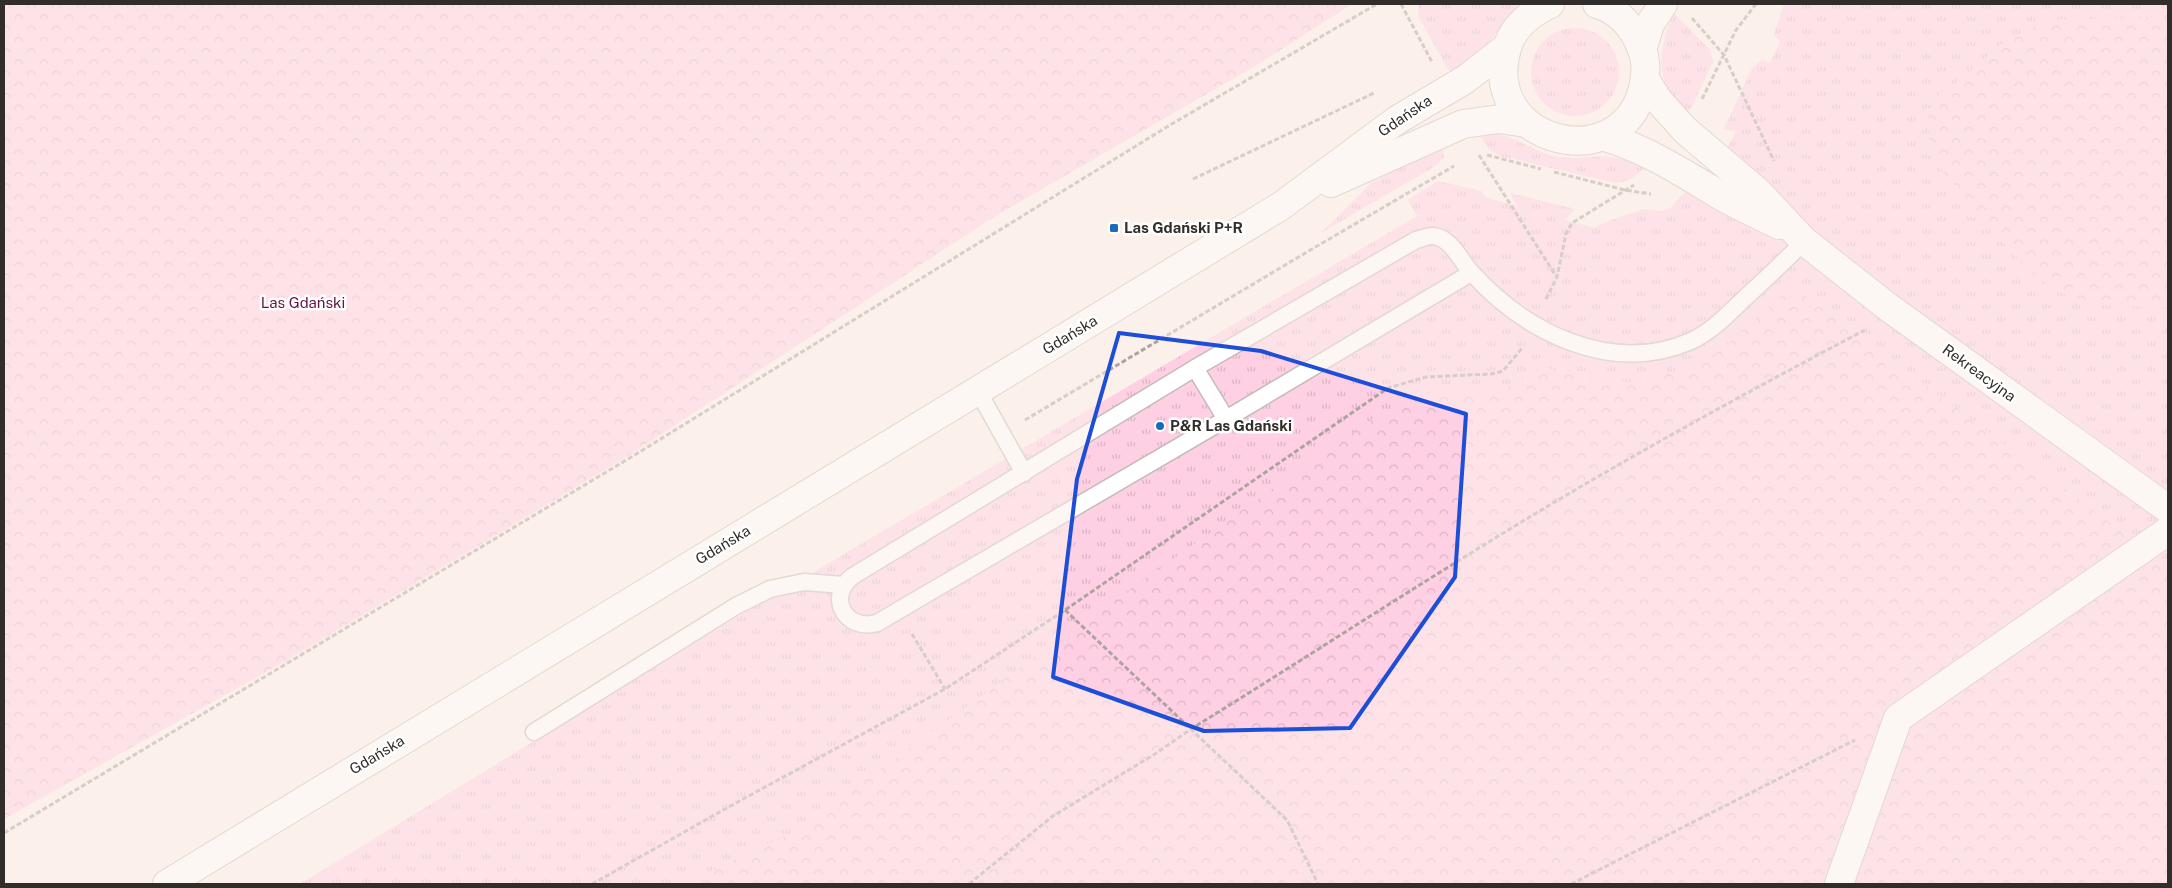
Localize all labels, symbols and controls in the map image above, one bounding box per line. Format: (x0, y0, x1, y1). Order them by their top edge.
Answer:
street label: Gdańska (1375, 92, 1435, 140)
place label: Las Gdański P+R (1124, 219, 1243, 236)
marker: Las Gdański P+R (1108, 222, 1120, 234)
park label: Las Gdański (261, 294, 345, 311)
street label: Gdańska (1039, 312, 1100, 358)
street label: Rekreacyjna (1939, 340, 2019, 405)
place label: P&R Las Gdański (1170, 417, 1292, 434)
marker: P&R Las Gdański (1154, 420, 1166, 432)
street label: Gdańska (692, 522, 753, 568)
street label: Gdańska (346, 732, 407, 778)

